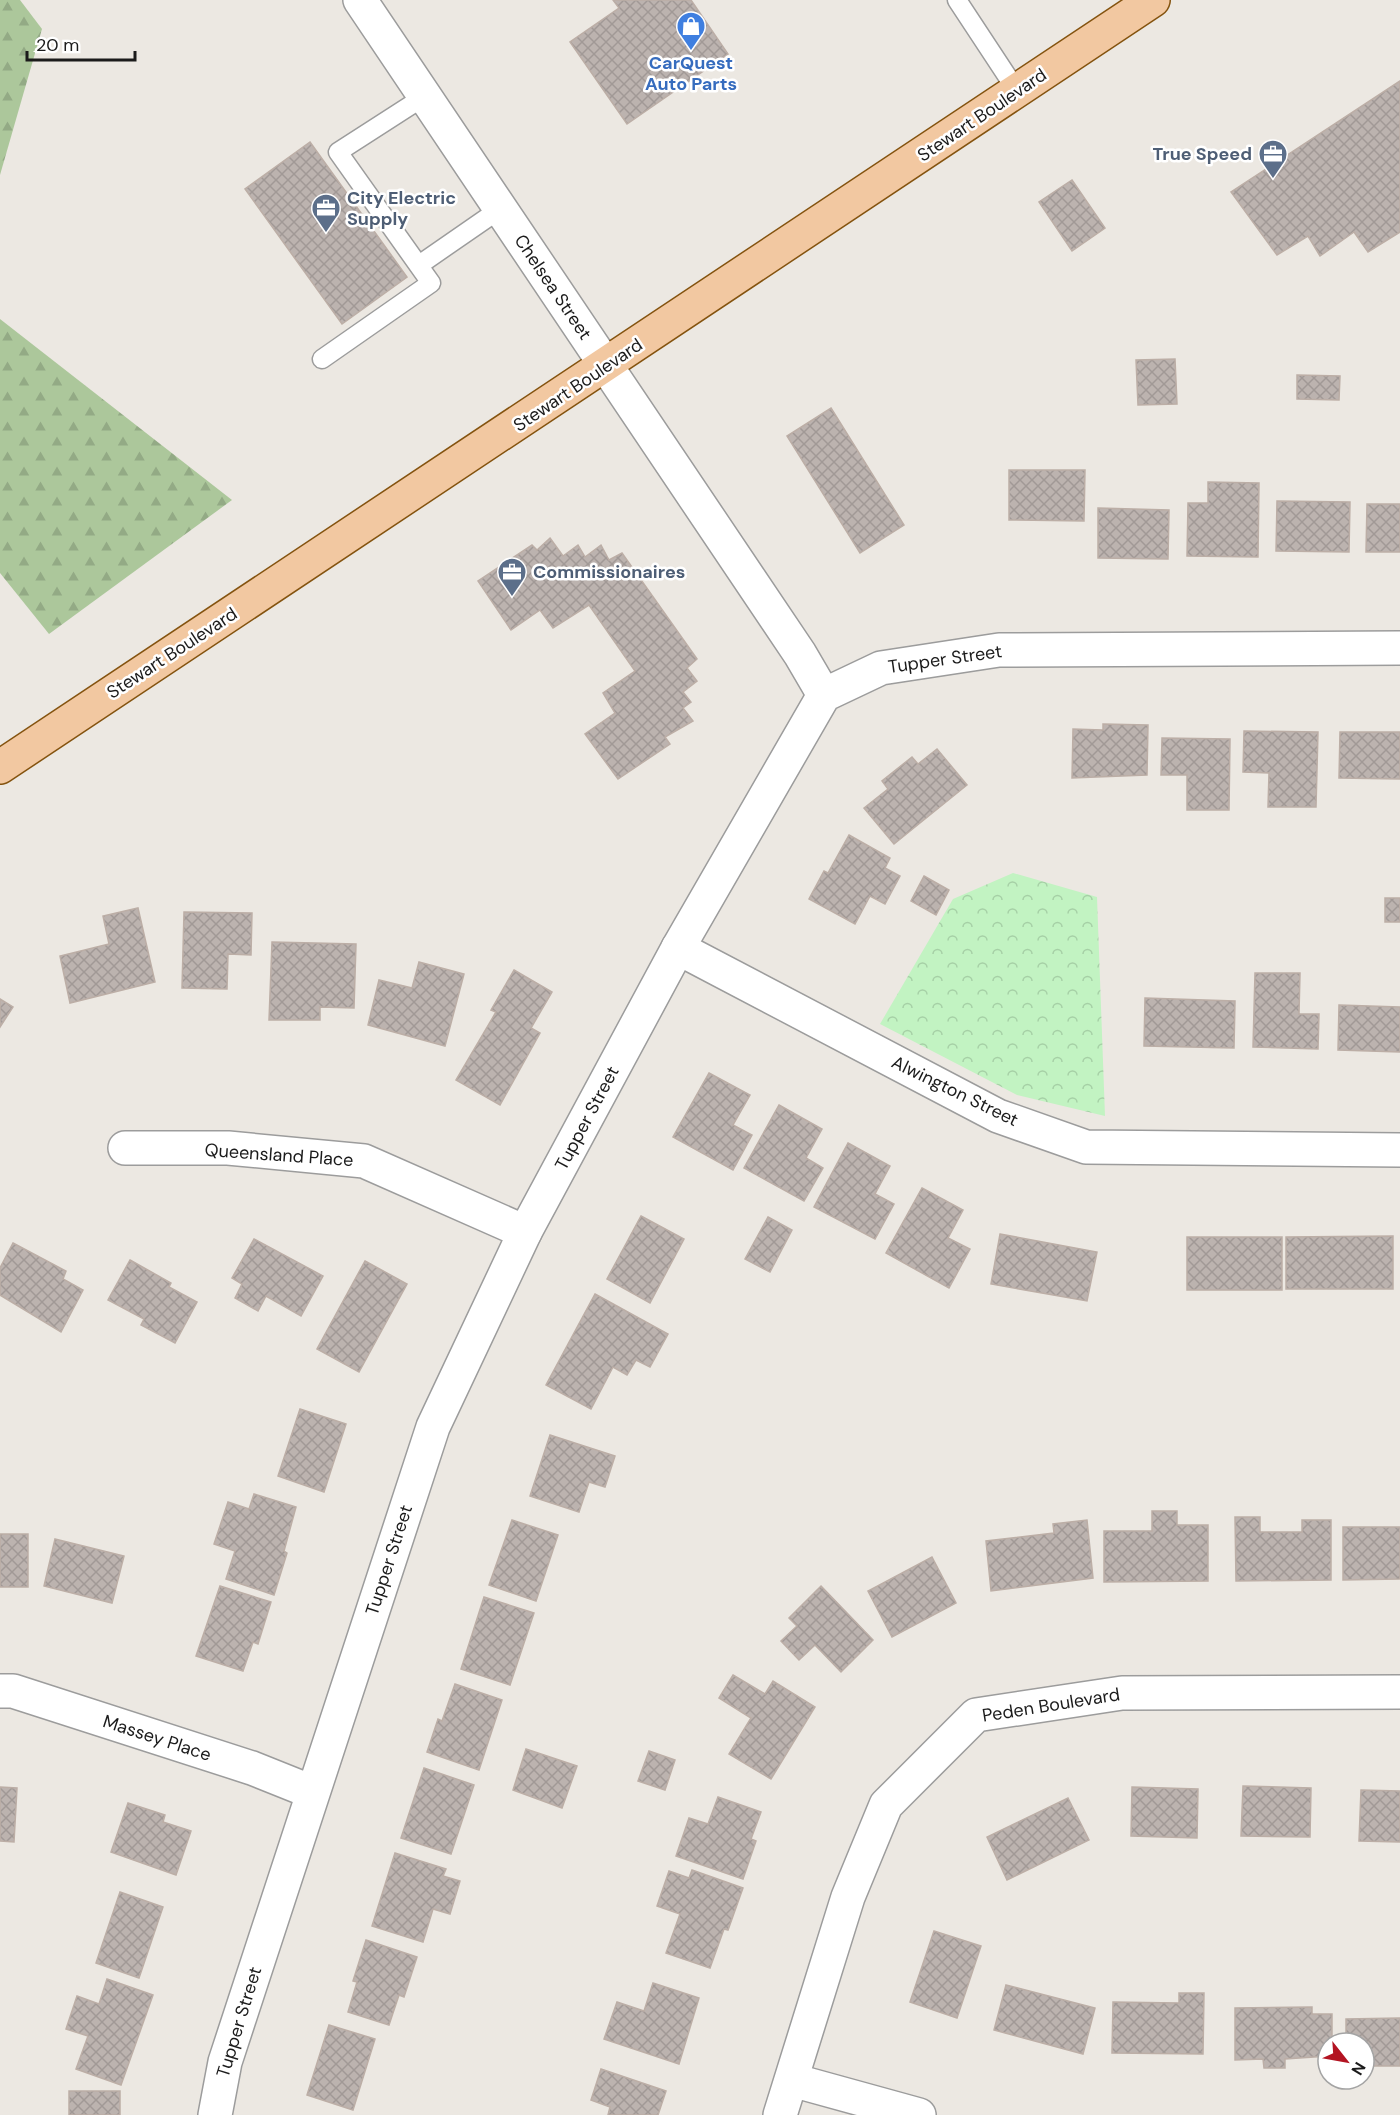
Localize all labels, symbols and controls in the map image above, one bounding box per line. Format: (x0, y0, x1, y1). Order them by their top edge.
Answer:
shop icon: CarQuest Auto Parts (675, 10, 707, 52)
scale bar (27, 24, 135, 62)
text: 20 m (36, 33, 79, 57)
place label: CarQuest Auto Parts (645, 51, 737, 96)
street label: Stewart Boulevard (913, 63, 1051, 167)
office icon: True Speed (1257, 138, 1289, 180)
place label: True Speed (1152, 142, 1252, 166)
place label: City Electric Supply (347, 186, 456, 231)
office icon: City Electric Supply (310, 192, 342, 234)
street label: Chelsea Street (509, 230, 597, 344)
street label: Stewart Boulevard (509, 333, 647, 437)
office icon: Commissionaires (496, 556, 528, 598)
place label: Commissionaires (533, 560, 685, 584)
street label: Stewart Boulevard (102, 602, 242, 704)
street label: Tupper Street (887, 639, 1003, 679)
street label: Alwington Street (888, 1050, 1022, 1132)
street label: Tupper Street (549, 1062, 625, 1174)
street label: Queensland Place (204, 1138, 354, 1172)
street label: Tupper Street (360, 1502, 418, 1618)
street label: Peden Boulevard (981, 1682, 1121, 1728)
street label: Massey Place (100, 1709, 214, 1767)
street label: Tupper Street (211, 1964, 267, 2080)
north arrow (1316, 2031, 1376, 2091)
text: N (1346, 2058, 1370, 2079)

